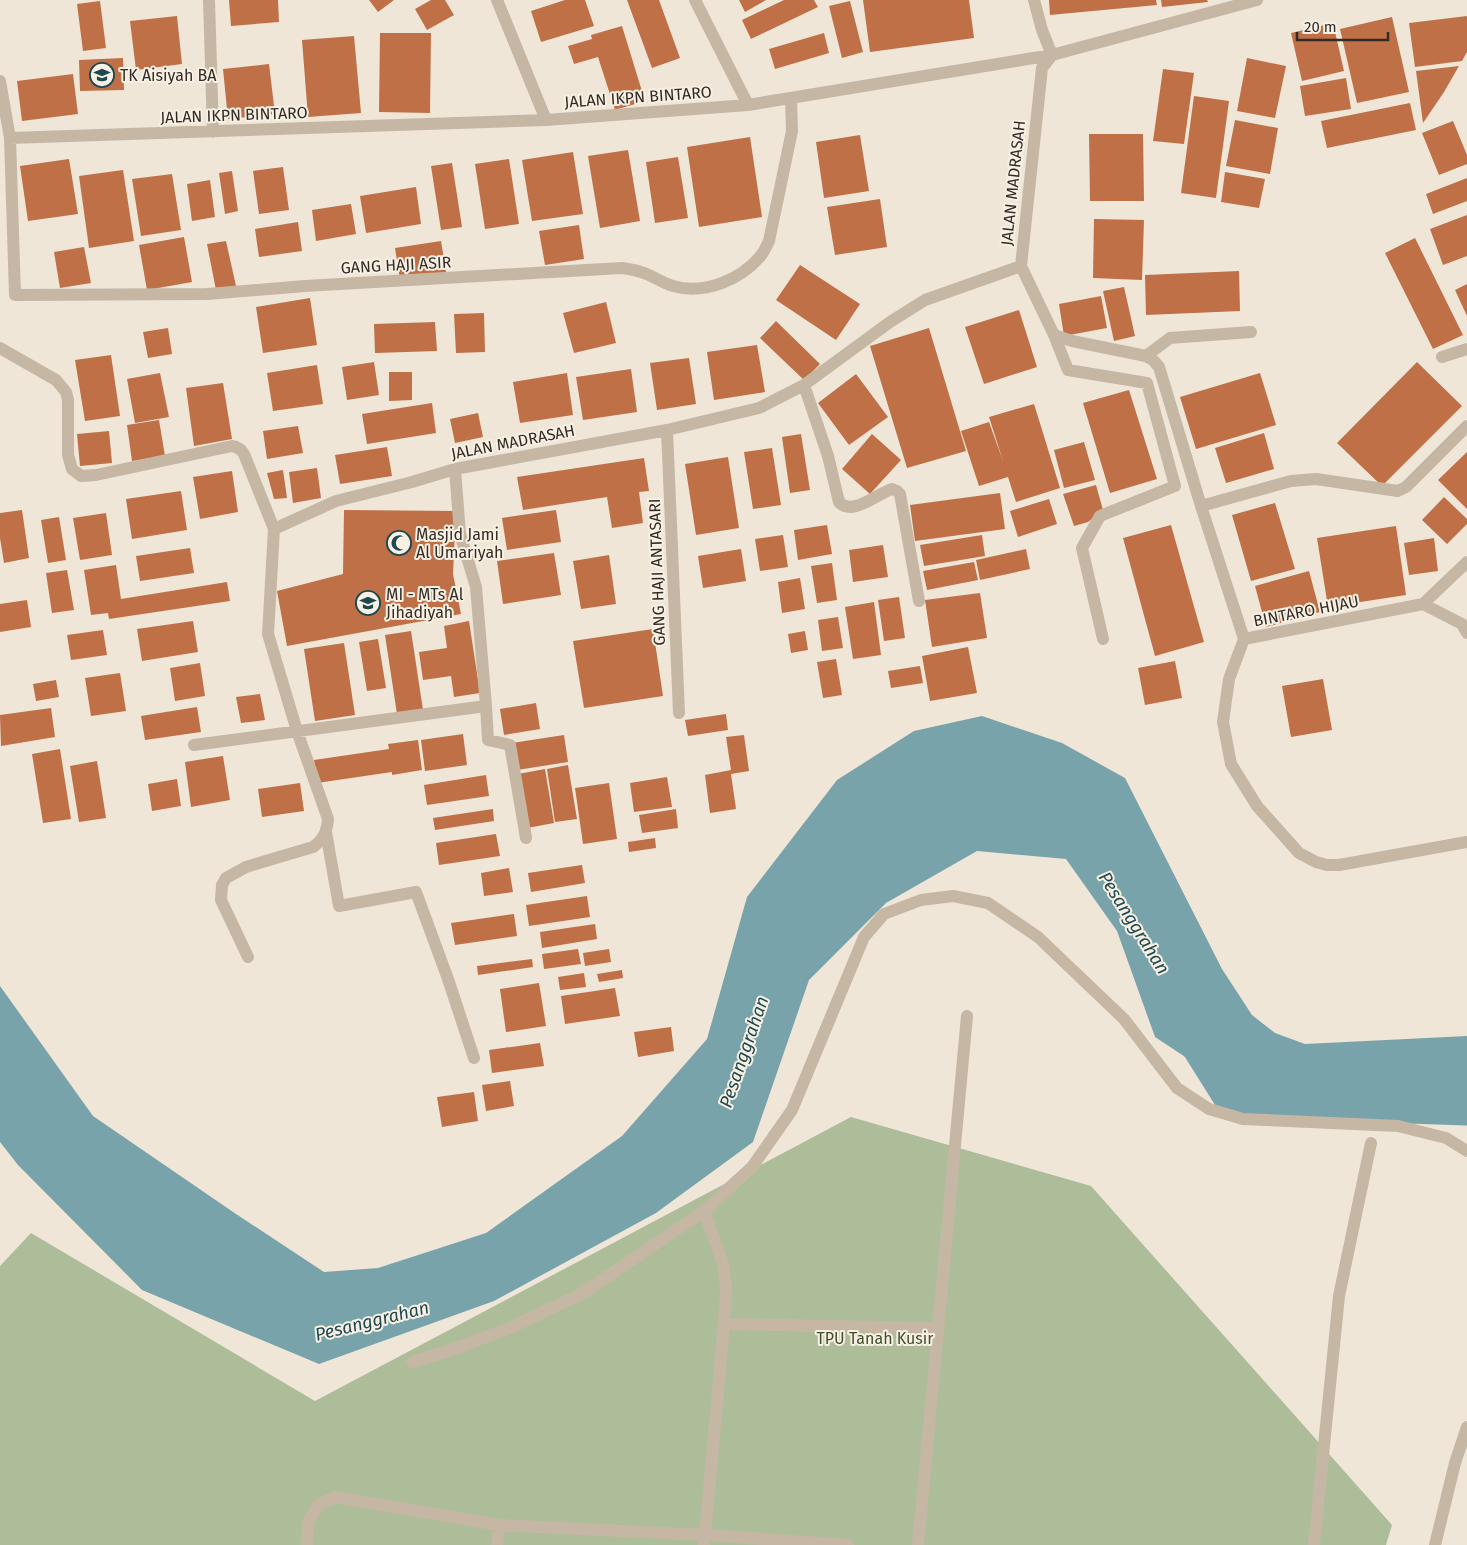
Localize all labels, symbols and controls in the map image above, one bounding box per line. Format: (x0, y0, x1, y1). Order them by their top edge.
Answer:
scale bar (1297, 10, 1388, 42)
text: 20 m (1304, 18, 1337, 36)
school or university icon: TK Aisiyah BA (89, 62, 115, 88)
place label: TK Aisiyah BA (120, 66, 217, 85)
street label: JALAN IKPN BINTARO (564, 82, 712, 112)
street label: JALAN IKPN BINTARO (160, 103, 308, 127)
street label: JALAN MADRASAH (997, 119, 1029, 247)
street label: GANG HAJI ASIR (340, 253, 452, 277)
street label: JALAN MADRASAH (449, 421, 577, 463)
street label: GANG HAJI ANTASARI (645, 498, 669, 646)
place label: Masjid Jami Al Umariyah (416, 525, 504, 562)
mosque icon: Masjid Jami Al Umariyah (386, 530, 412, 556)
place label: MI - MTs Al Jihadiyah (386, 585, 464, 622)
school or university icon: MI - MTs Al Jihadiyah (355, 590, 381, 616)
street label: BINTARO HIJAU (1252, 591, 1360, 631)
water label: Pesanggrahan (1094, 868, 1174, 978)
water label: Pesanggrahan (715, 993, 773, 1111)
water label: Pesanggrahan (313, 1296, 431, 1346)
park label: TPU Tanah Kusir (816, 1329, 934, 1348)

